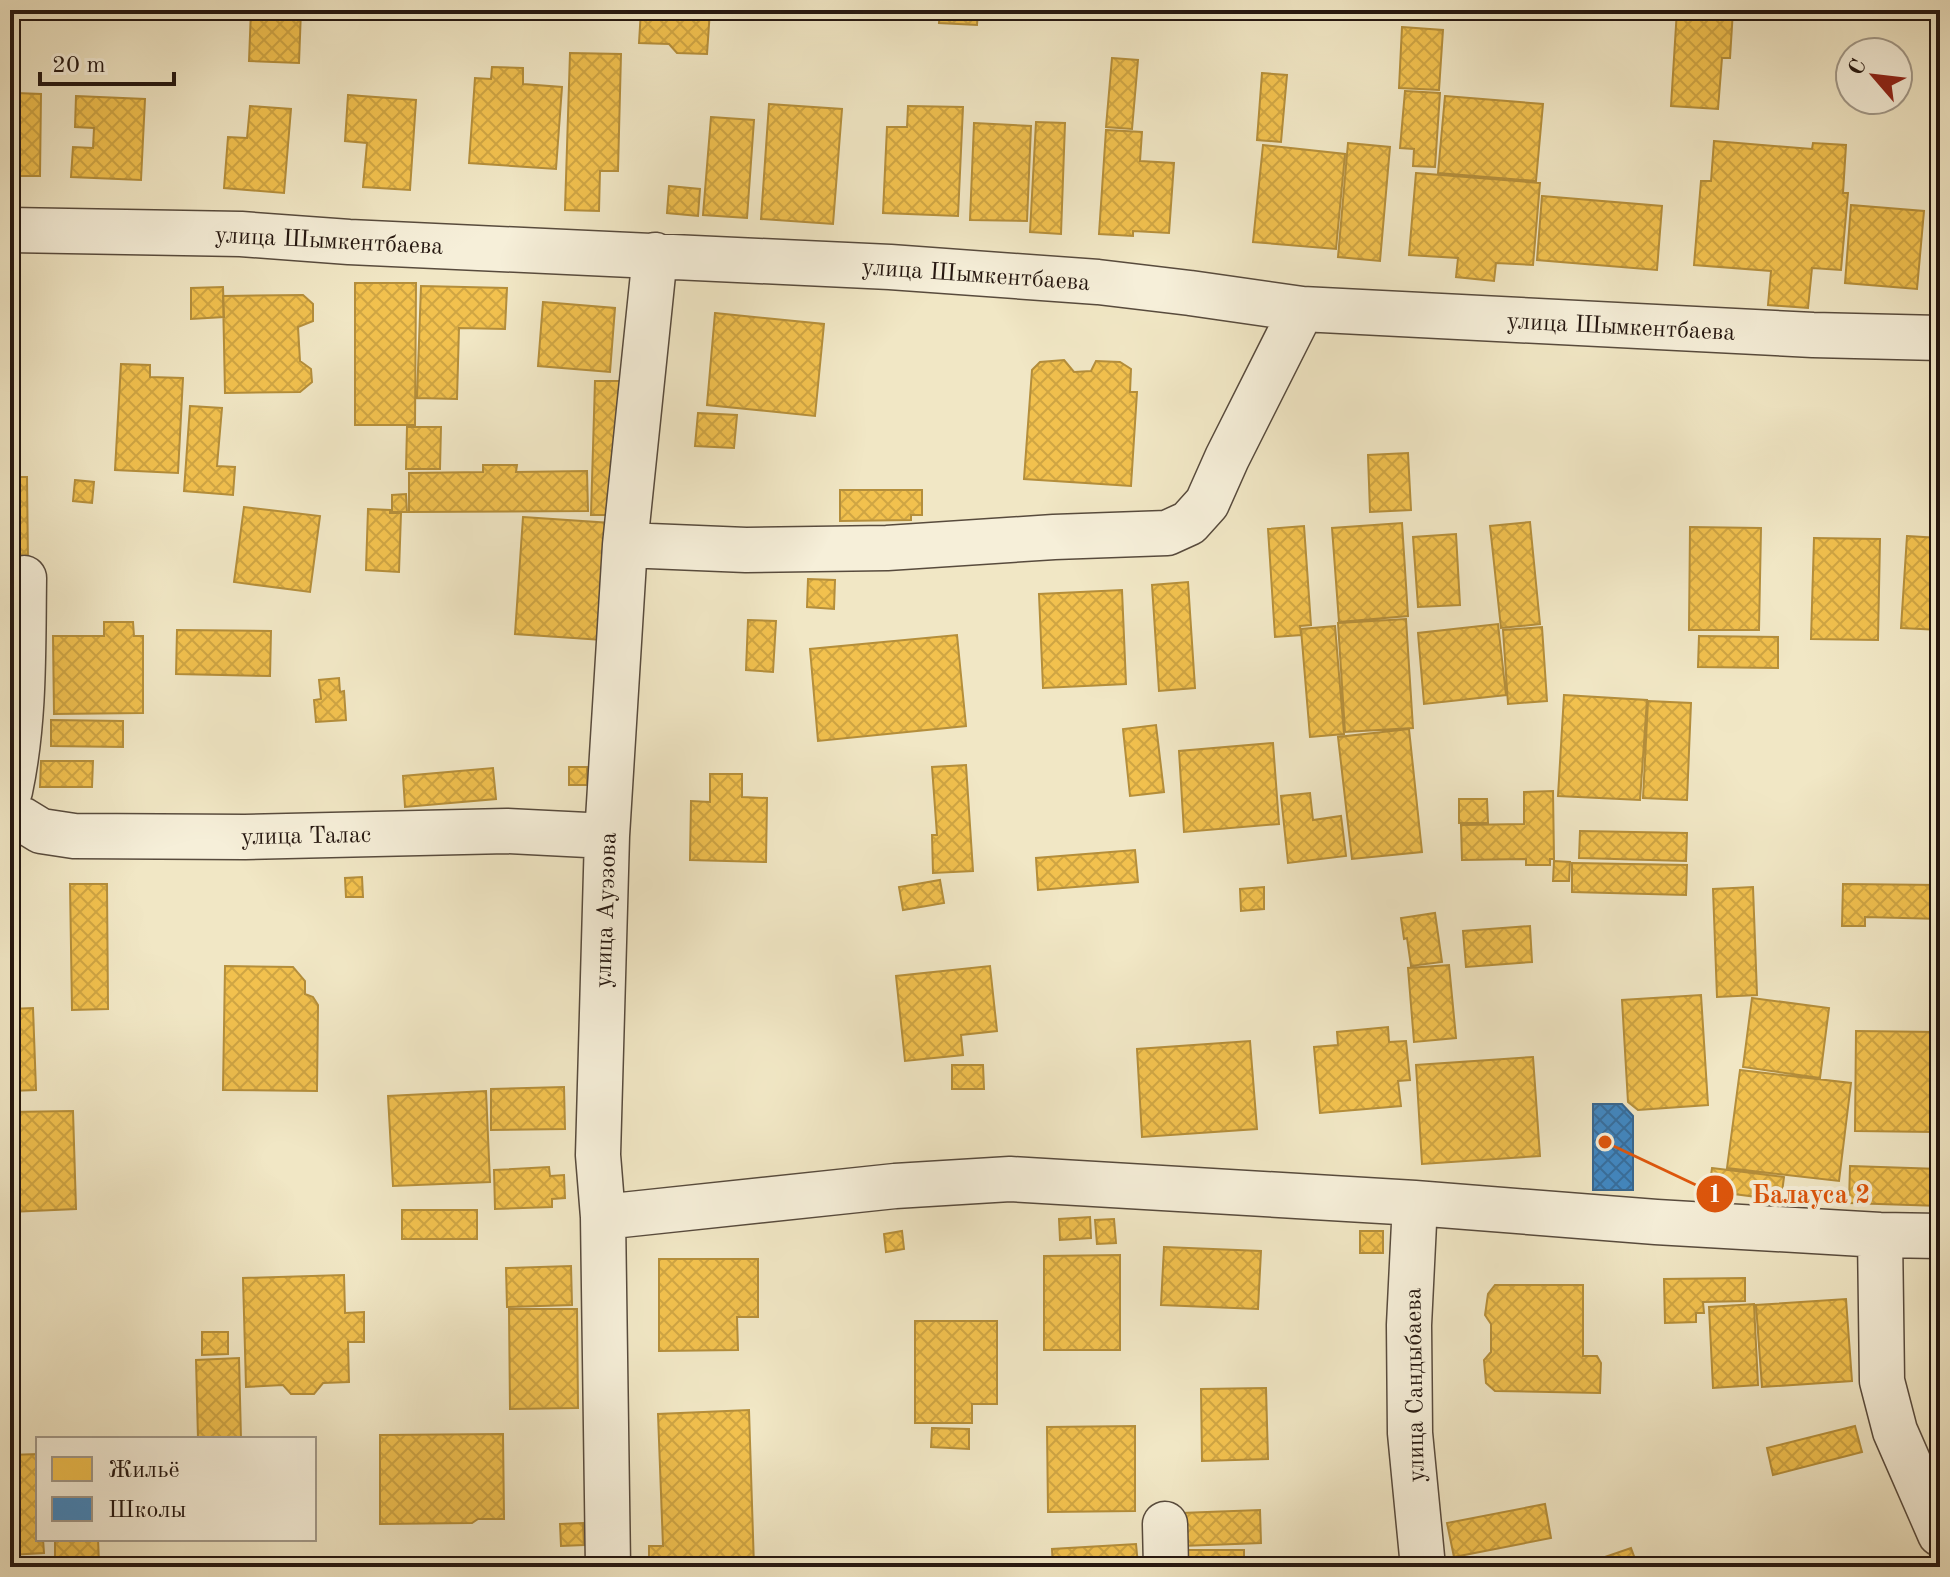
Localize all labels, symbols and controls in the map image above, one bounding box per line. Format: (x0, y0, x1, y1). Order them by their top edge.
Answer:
scale bar (40, 36, 174, 86)
north arrow (1834, 36, 1914, 116)
text: 20 m (52, 54, 106, 78)
text: С (1845, 56, 1871, 79)
street label: улица Шымкентбаева (214, 224, 444, 260)
street label: улица Шымкентбаева (861, 256, 1091, 296)
street label: улица Шымкентбаева (1506, 310, 1736, 346)
street label: улица Талас (241, 824, 371, 850)
street label: улица Ауэзова (592, 832, 622, 988)
callout: Балауса 2 (1695, 1169, 1886, 1219)
text: Балауса 2 (1752, 1183, 1870, 1209)
text: 1 (1708, 1184, 1722, 1208)
street label: улица Сандыбаева (1402, 1287, 1430, 1483)
legend (36, 1437, 316, 1541)
text: Жильё (108, 1459, 179, 1483)
text: Школы (108, 1499, 186, 1523)

